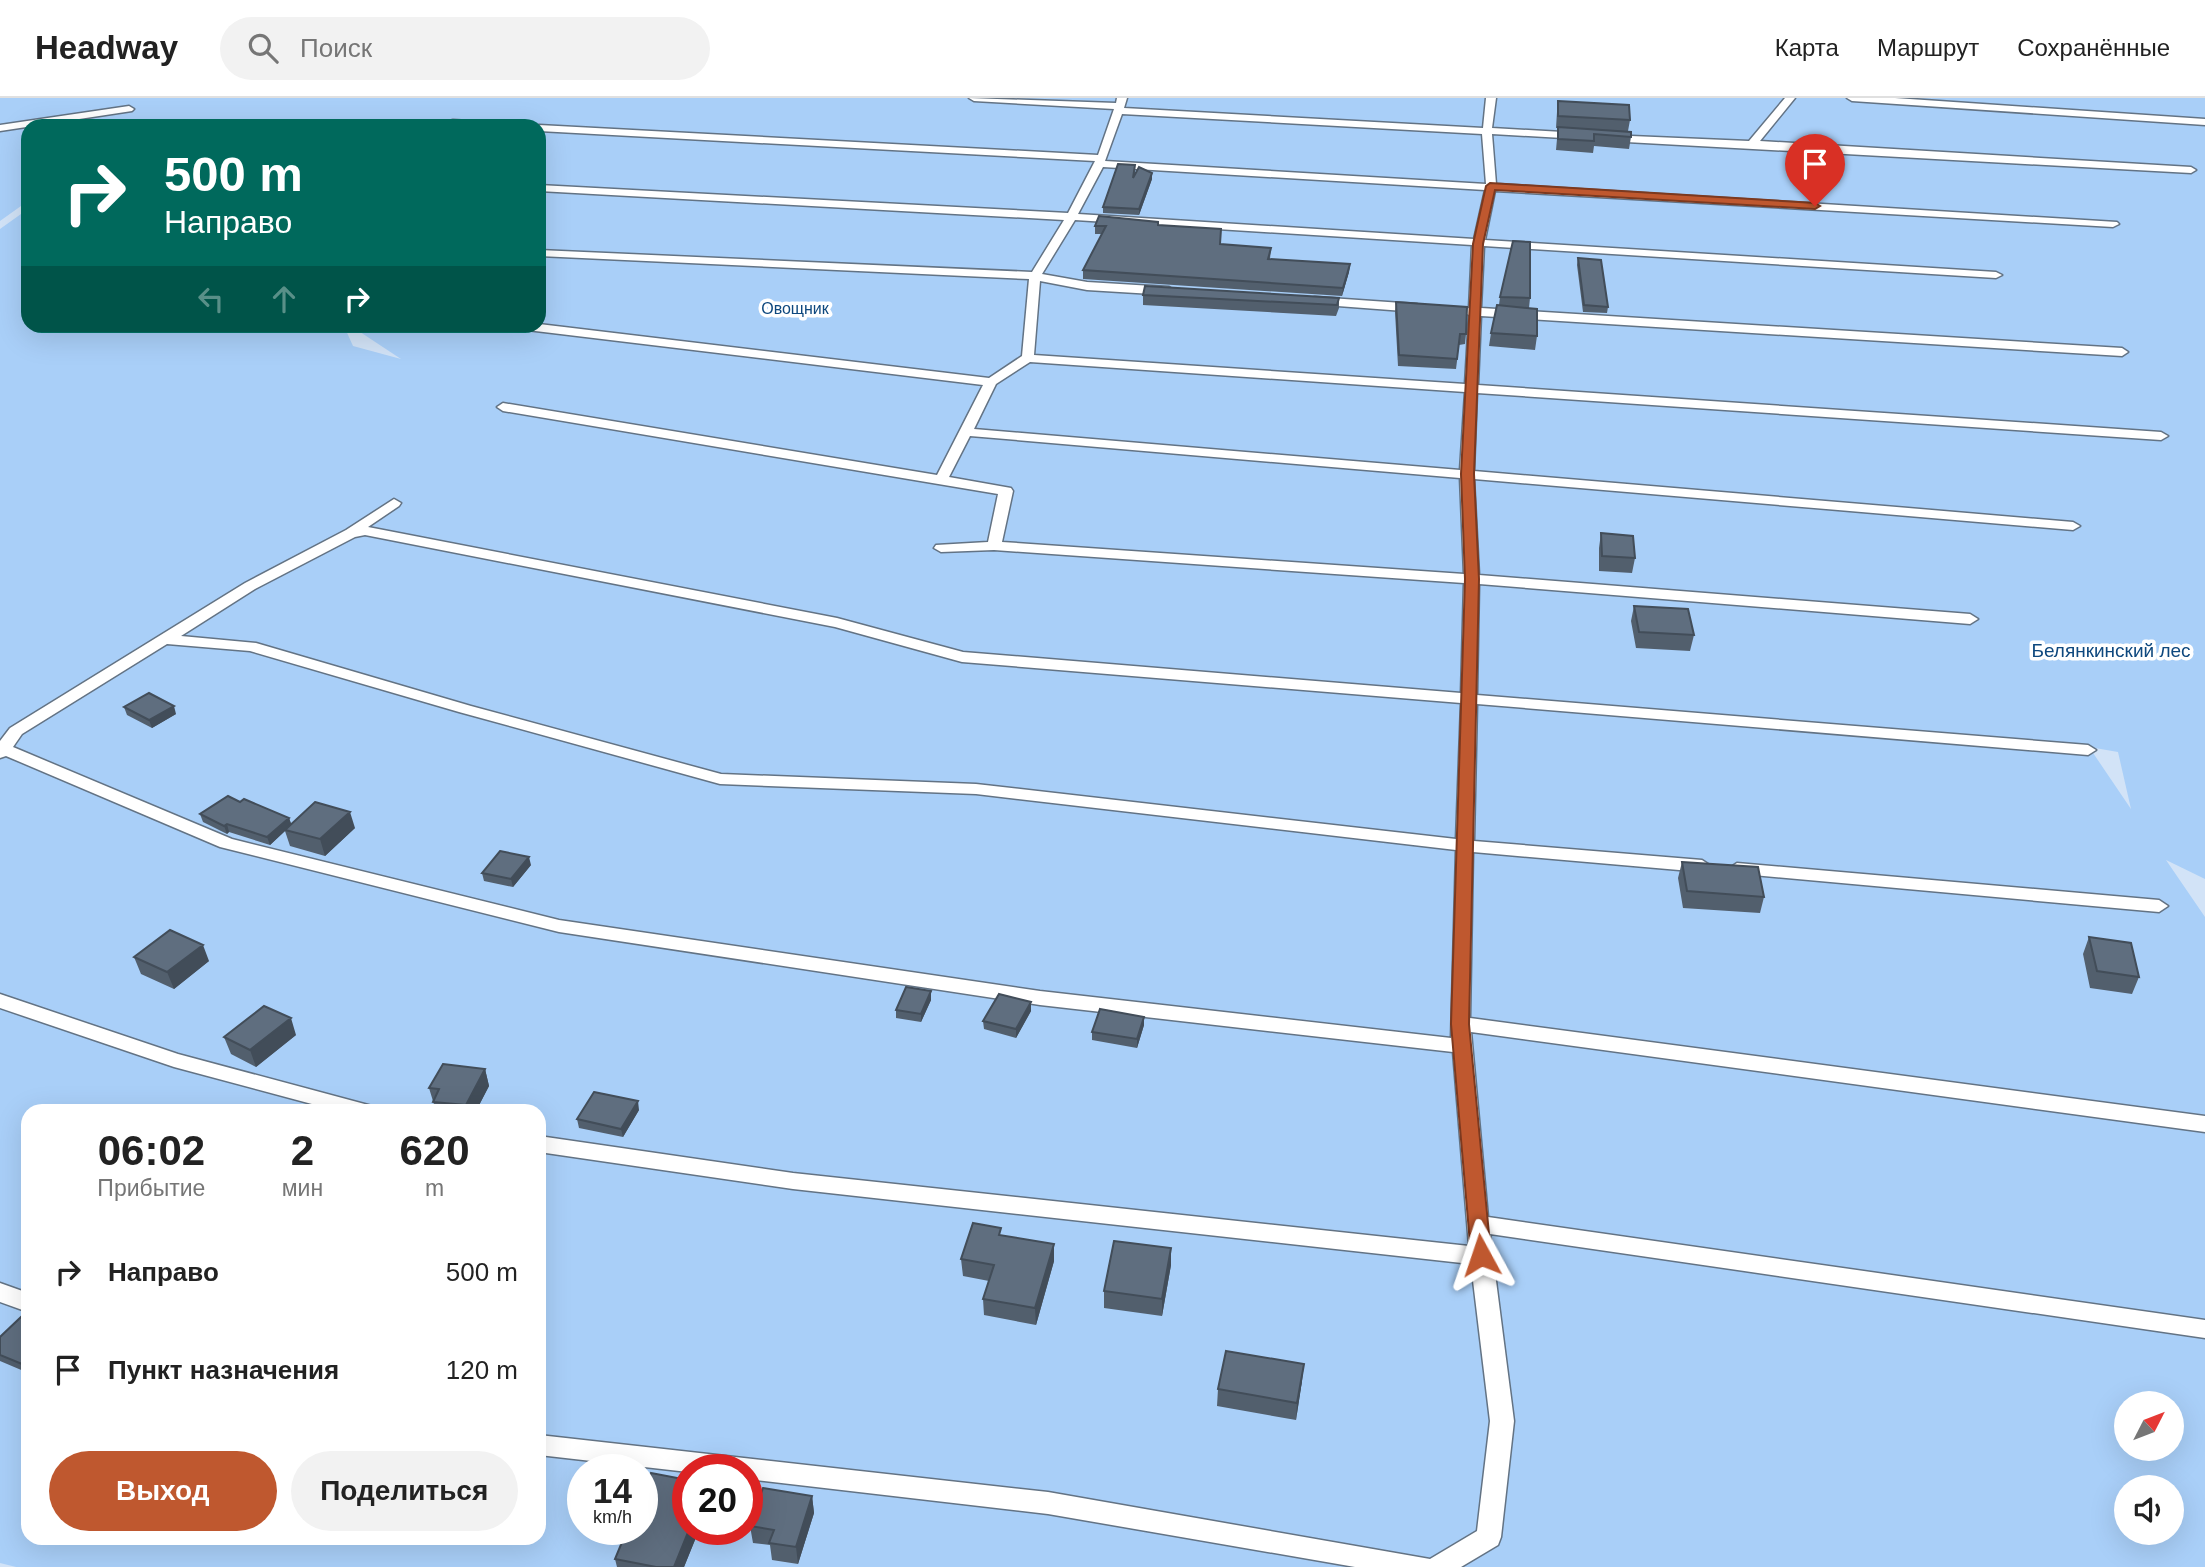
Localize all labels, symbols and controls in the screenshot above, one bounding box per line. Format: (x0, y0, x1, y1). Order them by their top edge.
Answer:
search box (220, 17, 710, 80)
text: Headway (35, 29, 178, 66)
icon: search (244, 29, 282, 67)
text: Поиск (300, 33, 372, 63)
text: Карта (1775, 34, 1839, 61)
text: Маршрут (1877, 34, 1979, 61)
text: Сохранённые (2017, 34, 2170, 61)
pin (1785, 134, 1845, 206)
icon: arrive (1796, 145, 1834, 183)
icon: right (49, 147, 140, 238)
text: 500 m (164, 147, 303, 201)
text: Направо (164, 204, 292, 240)
icon: left (192, 280, 230, 318)
icon: ahead (265, 280, 303, 318)
icon: right (338, 280, 376, 318)
park label: Овощник (761, 300, 830, 317)
park label: Белянкинский лес (2031, 640, 2191, 661)
text: 06:02 (98, 1127, 205, 1174)
text: 2 (291, 1127, 314, 1174)
text: 620 (400, 1127, 470, 1174)
text: Прибытие (97, 1175, 205, 1201)
text: мин (282, 1175, 323, 1201)
text: m (425, 1175, 444, 1201)
position arrow (1444, 1218, 1518, 1292)
icon: right (49, 1253, 87, 1291)
text: Направо (108, 1257, 219, 1287)
text: 500 m (446, 1257, 518, 1287)
icon: arrive (49, 1351, 87, 1389)
text: Пункт назначения (108, 1355, 339, 1385)
text: 120 m (446, 1355, 518, 1385)
north arrow (2114, 1391, 2184, 1461)
map controls (2114, 1391, 2184, 1545)
button: Выход (49, 1451, 277, 1531)
button: Поделиться (291, 1451, 518, 1531)
speed limit sign: 20 (672, 1454, 763, 1545)
text: 14 (593, 1471, 632, 1510)
button: sound (2114, 1475, 2184, 1545)
text: km/h (593, 1507, 632, 1527)

